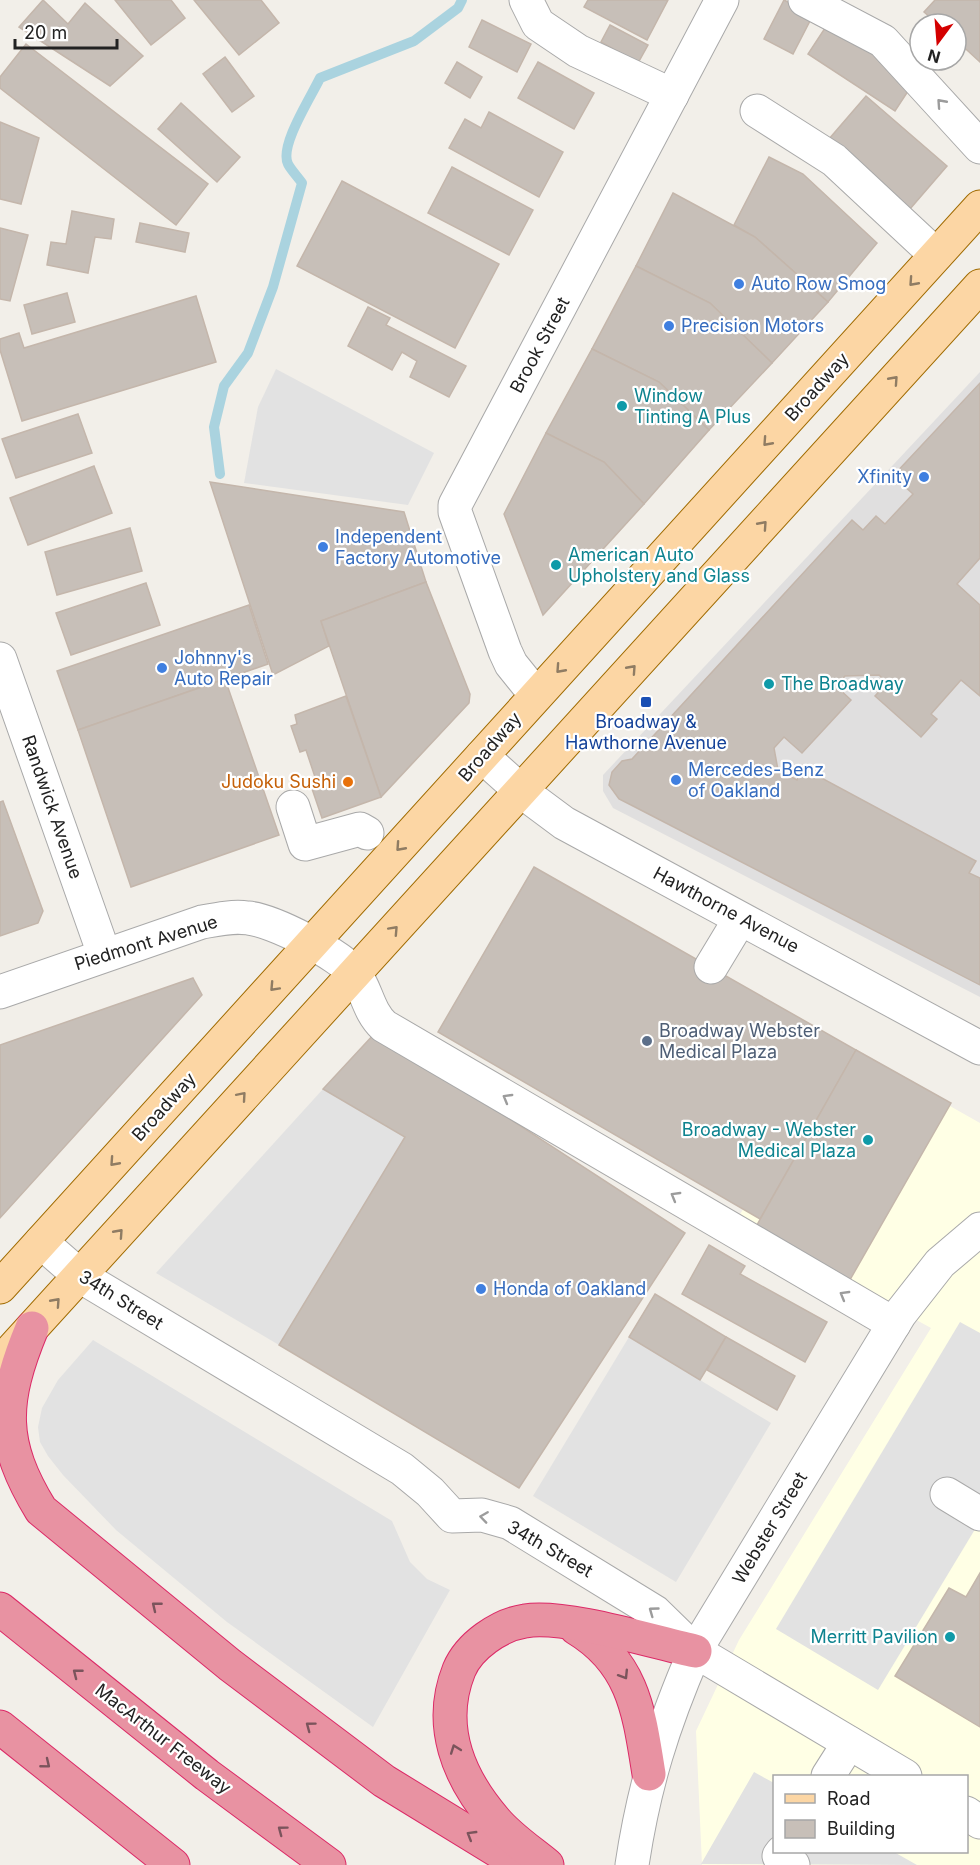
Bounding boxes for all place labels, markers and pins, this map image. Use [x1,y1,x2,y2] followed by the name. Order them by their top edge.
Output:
[751,273,886,294] place label: Auto Row Smog
[732,277,746,291] marker: Auto Row Smog
[681,315,824,336] place label: Precision Motors
[662,319,676,333] marker: Precision Motors
[634,385,751,427] place label: Window Tinting A Plus
[615,399,629,413] marker: Window Tinting A Plus
[857,466,912,487] place label: Xfinity
[917,470,931,484] marker: Xfinity
[335,526,501,568] place label: Independent Factory Automotive
[316,540,330,554] marker: Independent Factory Automotive
[568,544,750,586] place label: American Auto Upholstery and Glass
[549,558,563,572] marker: American Auto Upholstery and Glass
[174,647,273,689] place label: Johnny's Auto Repair
[155,661,169,675] marker: Johnny's Auto Repair
[781,673,904,694] place label: The Broadway
[762,677,776,691] marker: The Broadway
[639,695,653,709] marker: Broadway & Hawthorne Avenue
[565,711,727,753] place label: Broadway & Hawthorne Avenue
[688,759,824,801] place label: Mercedes-Benz of Oakland
[221,771,336,792] place label: Judoku Sushi
[669,773,683,787] marker: Mercedes-Benz of Oakland
[341,775,355,789] marker: Judoku Sushi
[659,1020,820,1062] place label: Broadway Webster Medical Plaza
[640,1034,654,1048] marker: Broadway Webster Medical Plaza
[682,1119,856,1161] place label: Broadway - Webster Medical Plaza
[861,1133,875,1147] marker: Broadway - Webster Medical Plaza
[493,1278,646,1299] place label: Honda of Oakland
[474,1282,488,1296] marker: Honda of Oakland
[810,1626,938,1647] place label: Merritt Pavilion
[943,1630,957,1644] marker: Merritt Pavilion

